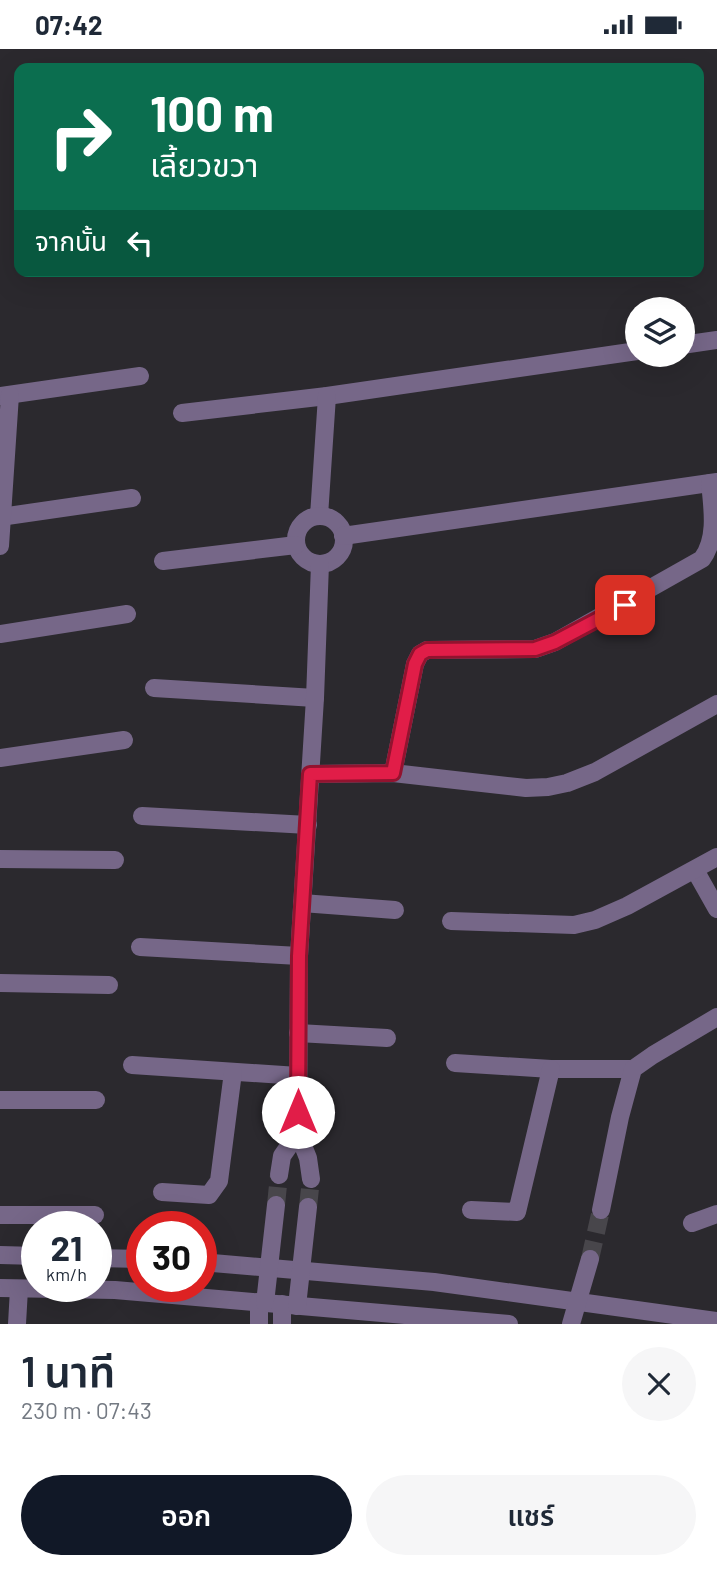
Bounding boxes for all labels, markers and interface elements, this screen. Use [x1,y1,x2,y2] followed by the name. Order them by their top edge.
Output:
[35,9,102,40] text: 07:42
[150,83,274,142] text: 100 m
[35,91,126,182] icon: right
[150,145,258,183] text: เลี้ยวขวา
[121,224,159,262] icon: left
[35,225,107,256] text: จากนั้น
[625,297,695,367] map controls
[625,297,695,367] button: layers
[595,575,655,635] pin
[606,586,644,624] icon: arrive
[261,1075,335,1149] position arrow
[126,1211,217,1302] speed limit sign: 30
[51,1226,82,1268] text: 21
[46,1263,87,1285] text: km/h
[21,1345,115,1395] text: 1 นาที
[622,1347,696,1421] button: close
[21,1396,152,1424] text: 230 m · 07:43
[21,1475,352,1555] button: ออก
[366,1475,696,1555] button: แชร์

